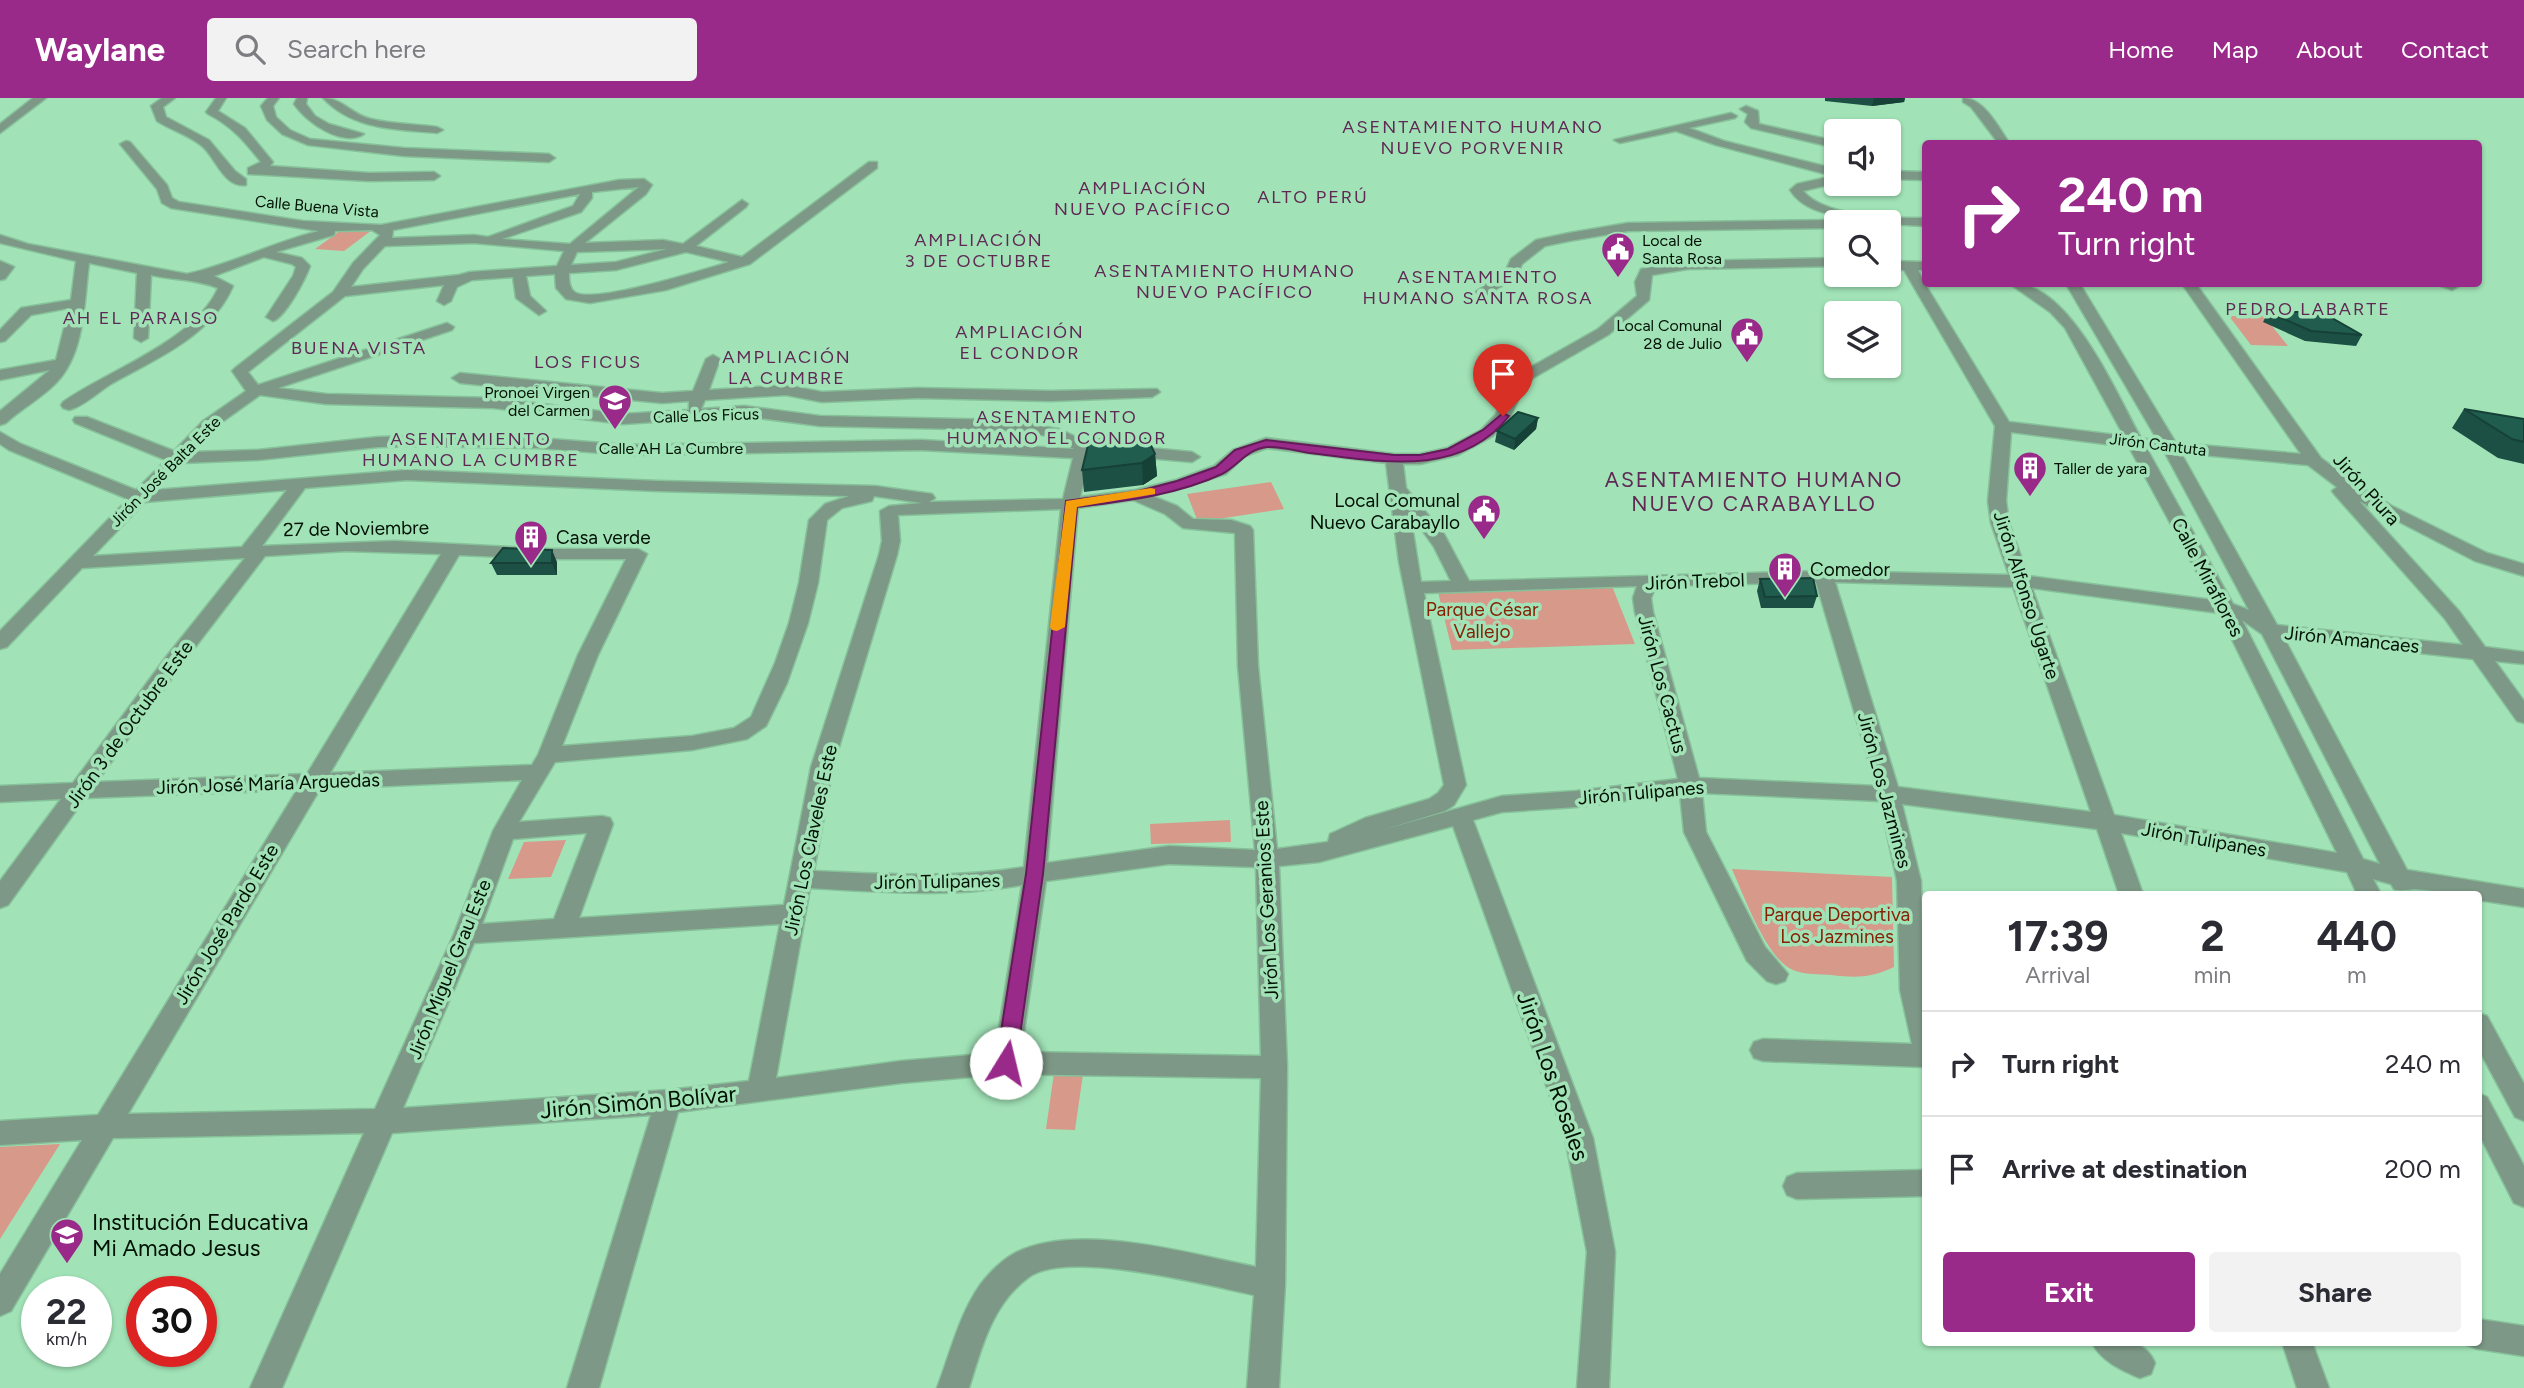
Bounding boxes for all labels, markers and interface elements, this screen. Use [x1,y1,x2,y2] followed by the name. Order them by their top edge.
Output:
[207,18,697,81] search box
[35,30,165,69] text: Waylane
[231,30,269,68] icon: search
[287,33,426,65] text: Search here
[2108,35,2174,64] text: Home
[2212,35,2258,64] text: Map
[2296,35,2363,64] text: About
[2401,35,2489,64] text: Contact
[1342,116,1604,159] district label: ASENTAMIENTO HUMANO NUEVO PORVENIR
[1824,119,1901,378] map controls
[1824,119,1901,196] button: sound
[2058,165,2204,224] text: 240 m
[1943,168,2034,259] icon: right
[1054,177,1232,220] district label: AMPLIACIÓN NUEVO PACÍFICO
[1257,186,1369,208] district label: ALTO PERÚ
[254,192,380,221] street label: Calle Buena Vista
[1824,210,1901,287] button: search
[2058,225,2196,263] text: Turn right
[905,229,1053,272] district label: AMPLIACIÓN 3 DE OCTUBRE
[1599,230,1637,279] public building icon: Local de Santa Rosa
[1642,231,1722,268] place label: Local de Santa Rosa
[1094,260,1356,303] district label: ASENTAMIENTO HUMANO NUEVO PACÍFICO
[1363,266,1594,309] district label: ASENTAMIENTO HUMANO SANTA ROSA
[2225,298,2391,320] district label: PEDRO LABARTE
[1824,301,1901,378] button: layers
[63,307,219,329] district label: AH EL PARAISO
[1728,315,1766,364] public building icon: Local Comunal 28 de Julio
[1616,316,1722,353] place label: Local Comunal 28 de Julio
[955,321,1085,364] district label: AMPLIACIÓN EL CONDOR
[291,337,427,359] district label: BUENA VISTA
[1473,344,1533,416] pin
[722,346,852,389] district label: AMPLIACIÓN LA CUMBRE
[534,351,642,373] district label: LOS FICUS
[1484,355,1522,393] icon: arrive
[596,382,634,431] school or university icon: Pronoei Virgen del Carmen
[484,383,590,420] place label: Pronoei Virgen del Carmen
[653,404,759,427] street label: Calle Los Ficus
[947,406,1167,449] district label: ASENTAMIENTO HUMANO EL CONDOR
[106,412,225,531] street label: Jirón José Balta Este
[362,428,580,471] district label: ASENTAMIENTO HUMANO LA CUMBRE
[2108,429,2207,460] street label: Jirón Cantuta
[599,439,743,458] street label: Calle AH La Cumbre
[2011,449,2049,498] building icon: Taller de yara
[2328,449,2405,530] street label: Jirón Piura
[2054,459,2147,478] place label: Taller de yara
[1605,467,1903,516] district label: ASENTAMIENTO HUMANO NUEVO CARABAYLLO
[1310,489,1460,534] place label: Local Comunal Nuevo Carabayllo
[1465,492,1503,541] public building icon: Local Comunal Nuevo Carabayllo
[1988,508,2065,682] street label: Jirón Alfonso Ugarte
[2167,514,2249,641] street label: Calle Miraflores
[283,516,429,541] street label: 27 de Noviembre
[512,518,550,567] building icon: Casa verde
[556,526,651,549] place label: Casa verde
[1766,550,1804,599] building icon: Comedor
[1810,558,1890,581] place label: Comedor
[1645,568,1745,595] street label: Jirón Trebol
[1426,598,1539,643] park label: Parque César Vallejo
[1633,613,1692,756] street label: Jirón Los Cactus
[2283,621,2421,658] street label: Jirón Amancaes
[61,636,198,812] street label: Jirón 3 de Octubre Este
[1853,710,1916,871] street label: Jirón Los Jazmines
[779,743,842,938] street label: Jirón Los Claveles Este
[156,768,380,799] street label: Jirón José María Arguedas
[1577,776,1705,809] street label: Jirón Tulipanes
[1250,800,1283,1000] street label: Jirón Los Geranios Este
[2140,817,2268,862] street label: Jirón Tulipanes
[169,840,283,1009] street label: Jirón José Pardo Este
[874,869,1001,894] street label: Jirón Tulipanes
[403,876,496,1062] street label: Jirón Miguel Grau Este
[1764,903,1910,948] park label: Parque Deportiva Los Jazmines
[2007,911,2109,962] text: 17:39
[2200,911,2225,962] text: 2
[2316,911,2397,962] text: 440
[2025,961,2090,989] text: Arrival
[2194,961,2231,989] text: min
[2347,961,2366,989] text: m
[1511,988,1595,1164] street label: Jirón Los Rosales
[969,1026,1043,1100] position arrow
[1943,1045,1981,1083] icon: right
[2002,1048,2119,1080] text: Turn right
[2385,1048,2461,1080] text: 240 m
[539,1079,737,1125] street label: Jirón Simón Bolívar
[1943,1150,1981,1188] icon: arrive
[2002,1153,2247,1185] text: Arrive at destination
[2385,1153,2461,1185] text: 200 m
[92,1208,309,1262] place label: Institución Educativa Mi Amado Jesus
[48,1216,86,1265] school or university icon: Institución Educativa Mi Amado Jesus
[1943,1252,2195,1332] button: Exit
[2209,1252,2461,1332] button: Share
[126,1276,217,1367] speed limit sign: 30
[46,1291,87,1333] text: 22
[46,1328,87,1350] text: km/h

